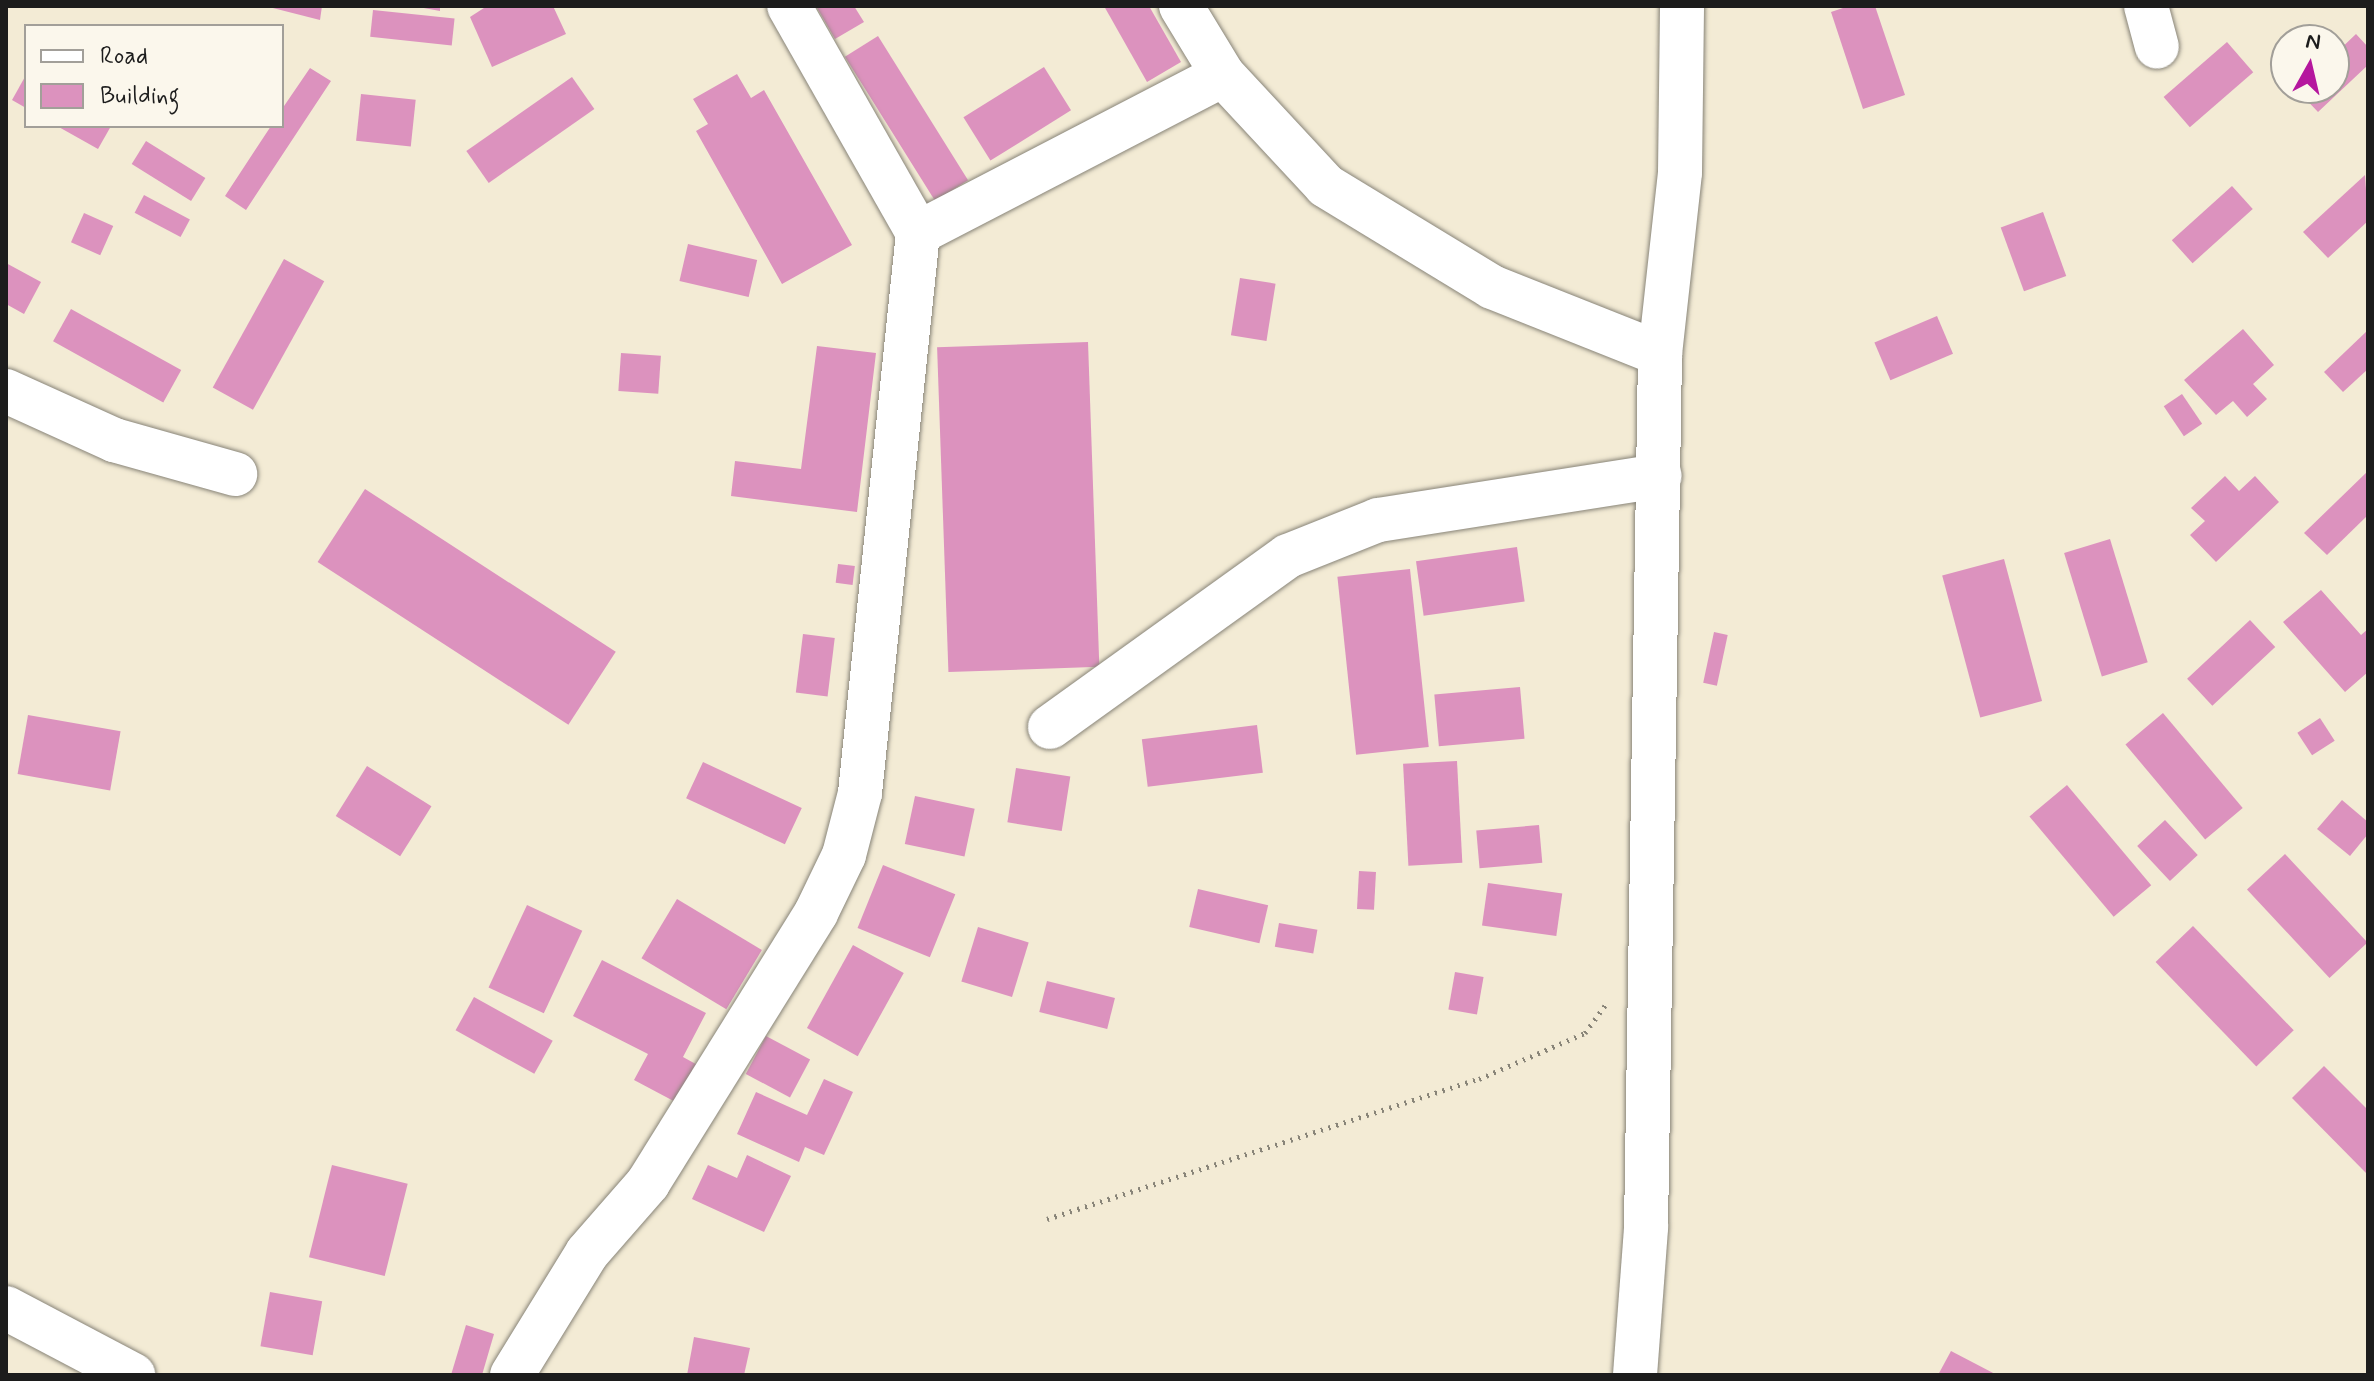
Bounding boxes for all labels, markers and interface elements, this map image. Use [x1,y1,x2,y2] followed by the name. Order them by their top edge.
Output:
[24,24,284,128] legend
[2270,24,2350,104] north arrow
[2304,27,2322,57] text: N
[100,41,148,72] text: Road
[100,81,180,112] text: Building

